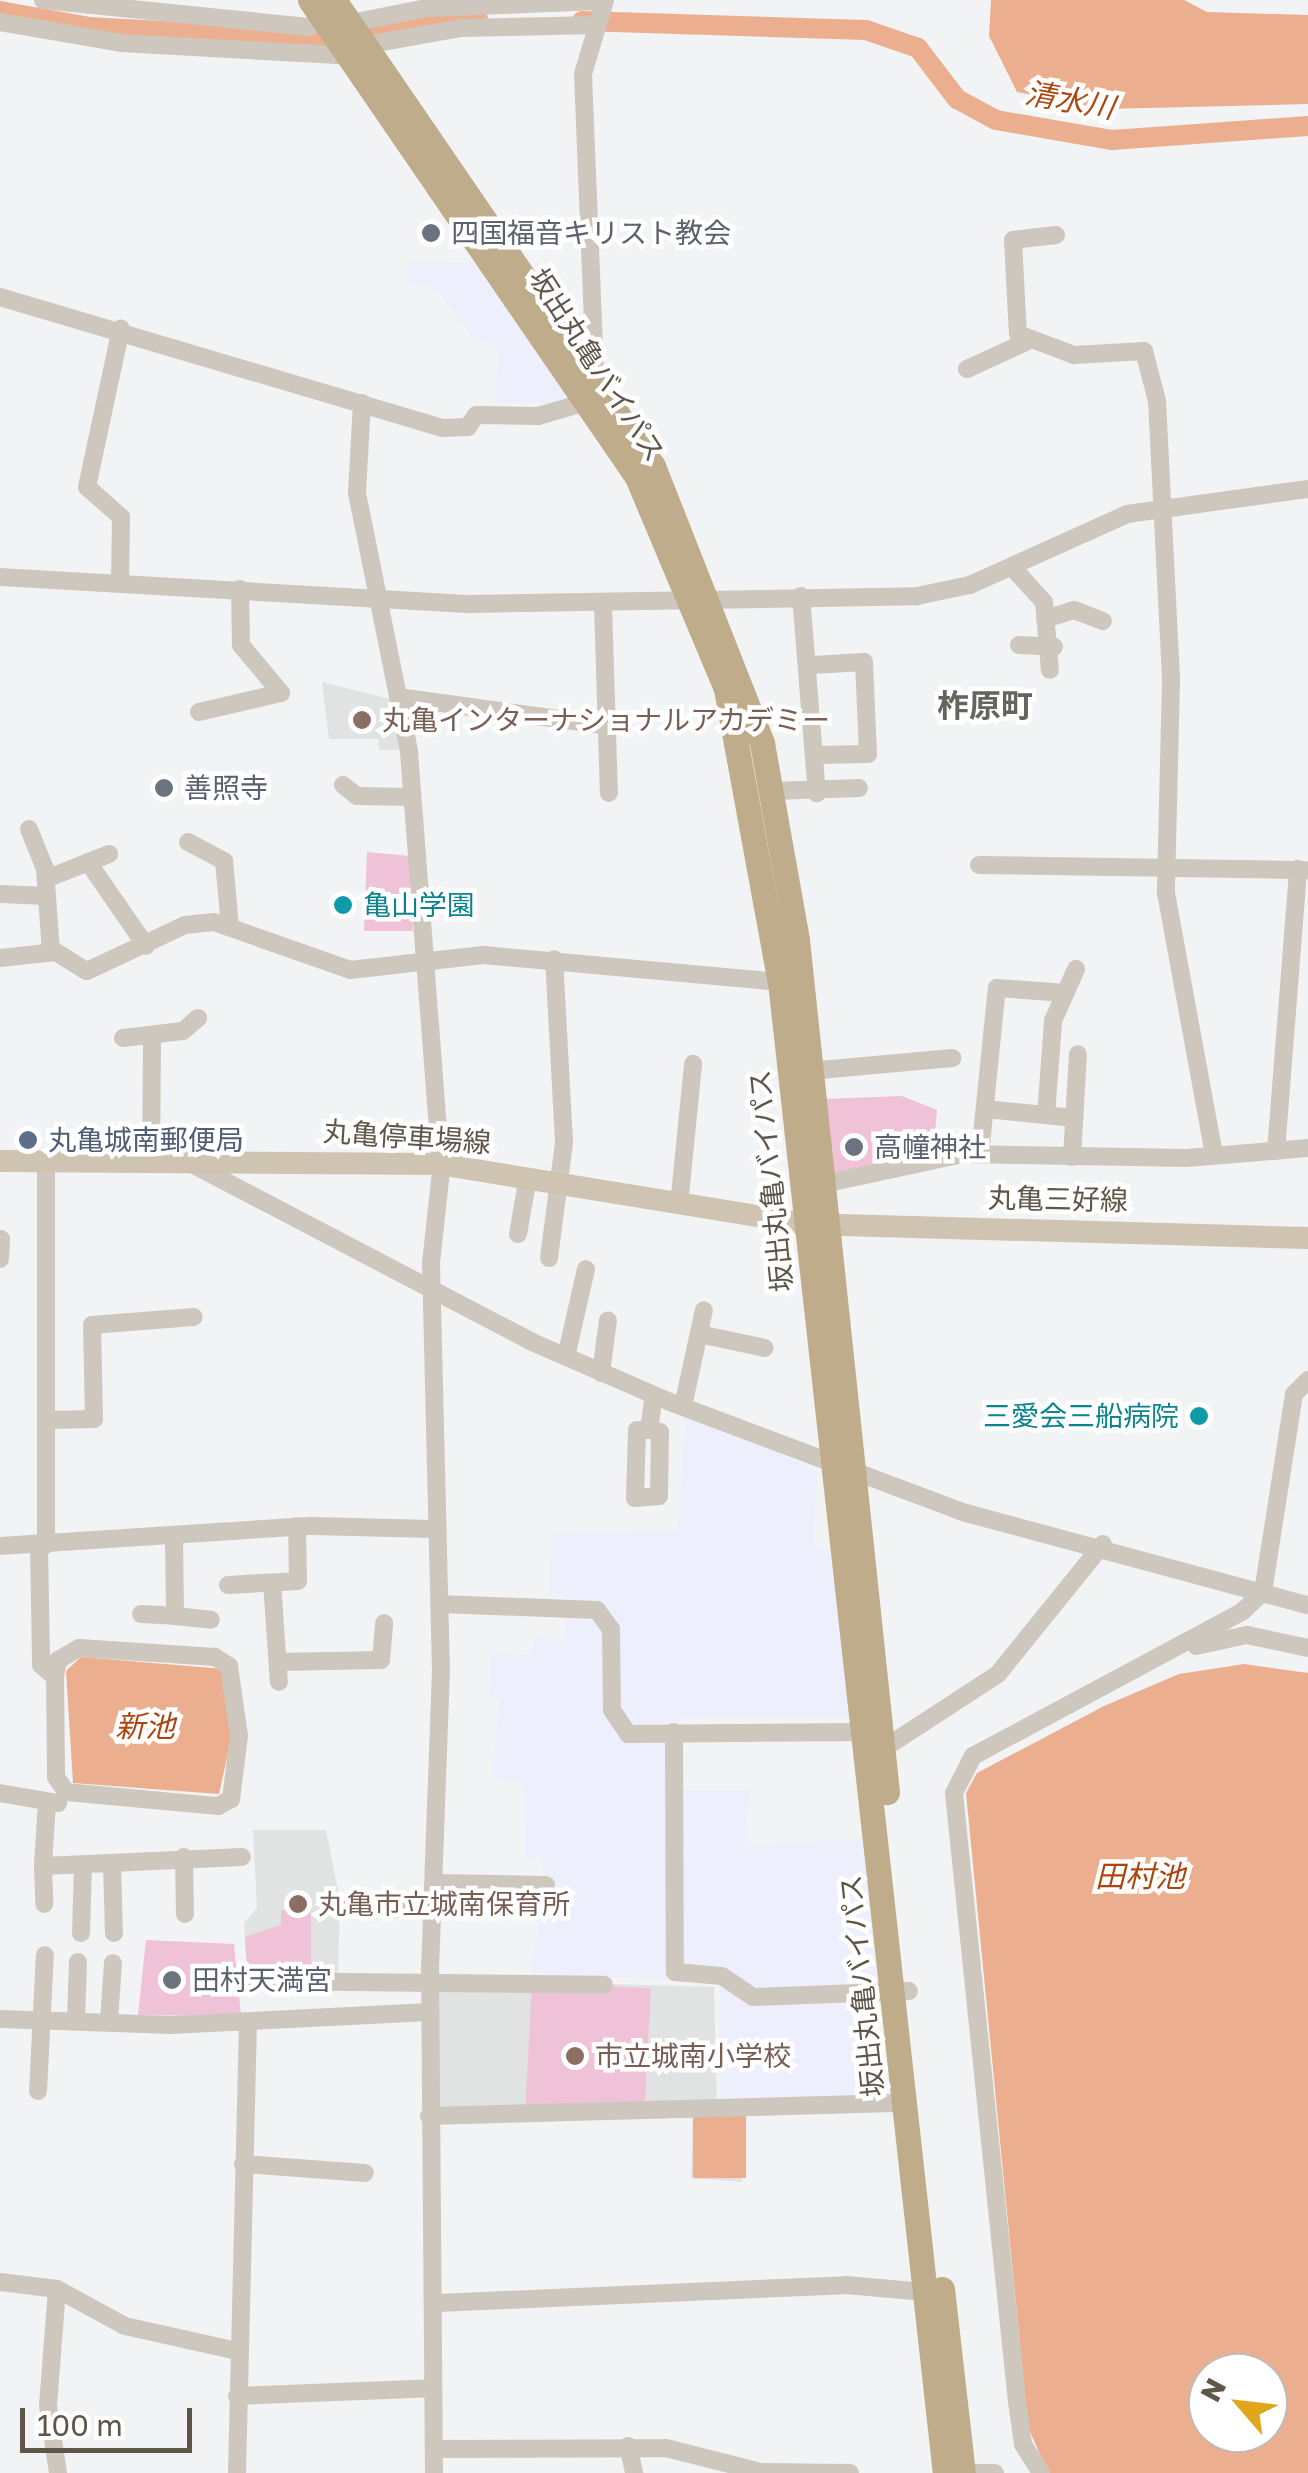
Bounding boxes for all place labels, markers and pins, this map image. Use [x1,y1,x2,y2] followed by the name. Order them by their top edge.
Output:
[451,216,731,250] place label: 四国福音キリスト教会
[420,222,442,244] marker: 四国福音キリスト教会
[382,703,830,737] place label: 丸亀インターナショナルアカデミー
[351,709,373,731] marker: 丸亀インターナショナルアカデミー
[184,771,268,805] place label: 善照寺
[153,777,175,799] marker: 善照寺
[363,888,475,922] place label: 亀山学園
[332,894,354,916] marker: 亀山学園
[48,1123,244,1157] place label: 丸亀城南郵便局
[17,1129,39,1151] marker: 丸亀城南郵便局
[874,1130,986,1164] place label: 高幢神社
[843,1136,865,1158] marker: 高幢神社
[983,1399,1179,1433] place label: 三愛会三船病院
[1188,1405,1210,1427] marker: 三愛会三船病院
[318,1887,570,1921] place label: 丸亀市立城南保育所
[287,1893,309,1915] marker: 丸亀市立城南保育所
[192,1963,332,1997] place label: 田村天満宮
[161,1969,183,1991] marker: 田村天満宮
[595,2039,791,2073] place label: 市立城南小学校
[564,2045,586,2067] marker: 市立城南小学校

